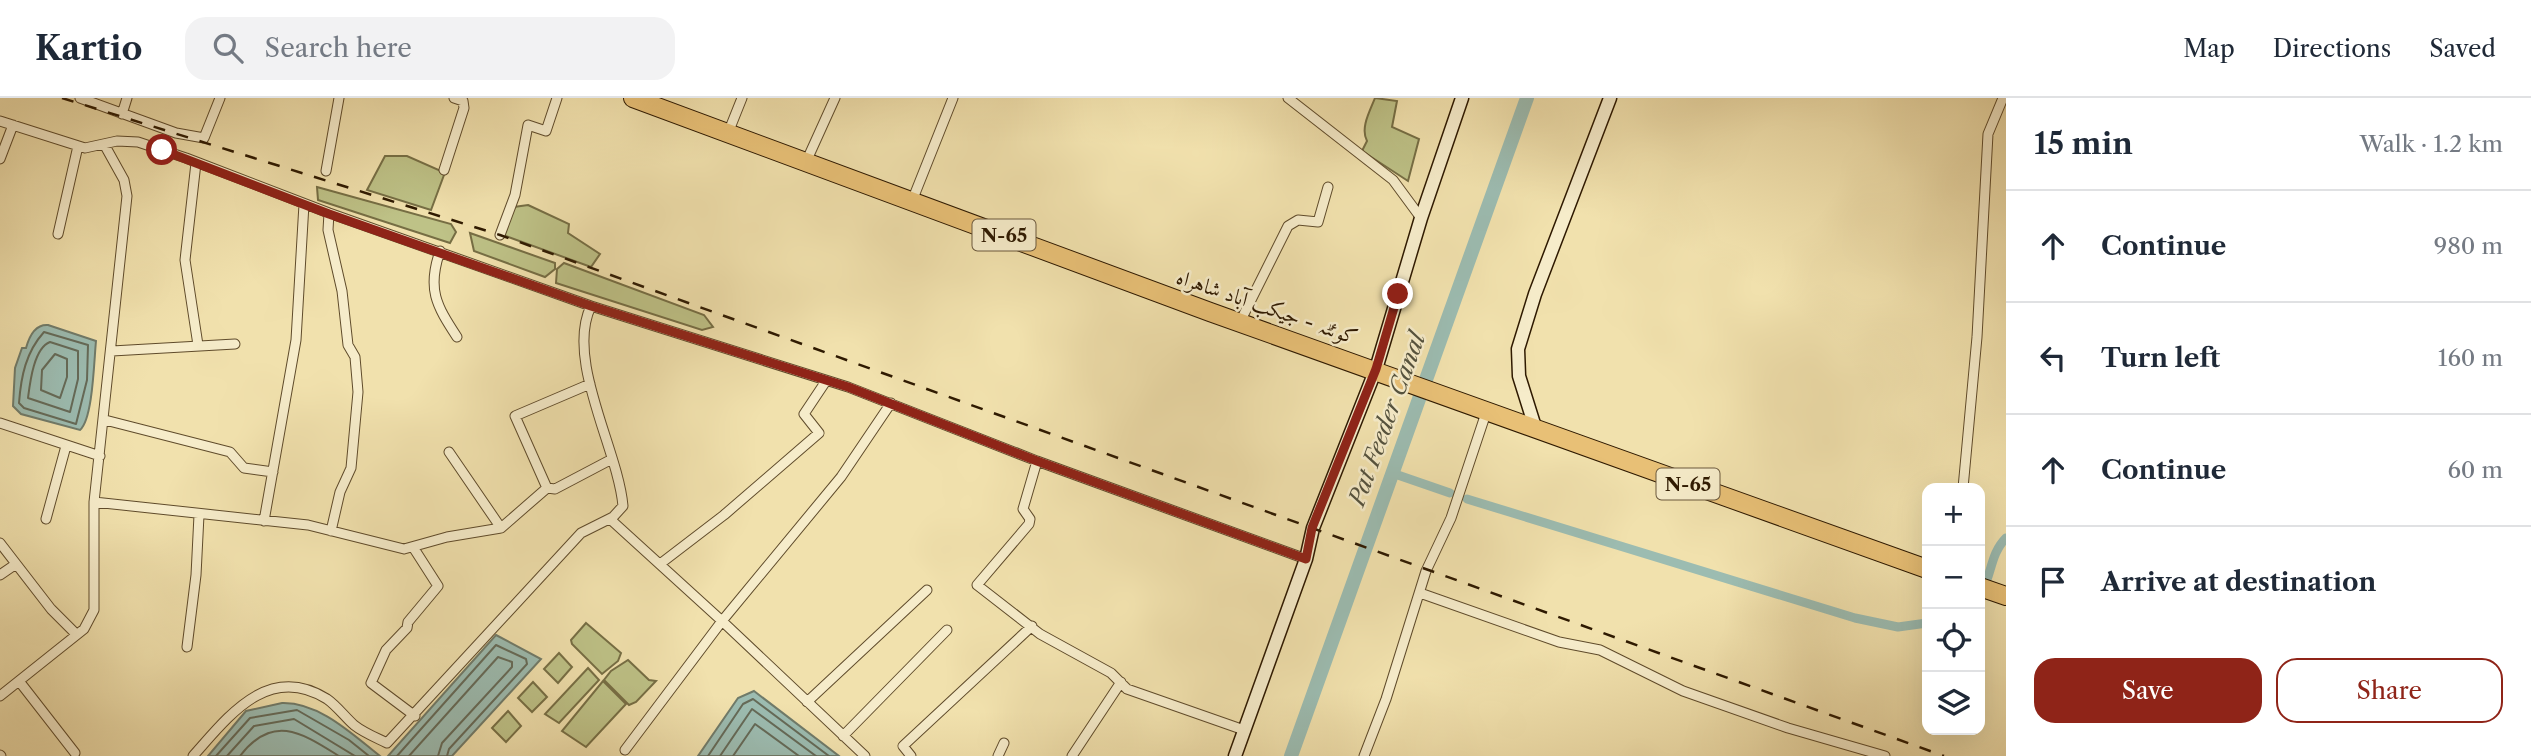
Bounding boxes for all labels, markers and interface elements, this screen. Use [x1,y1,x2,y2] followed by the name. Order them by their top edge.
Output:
[185,17,675,80] search box
[35,28,143,69] text: Kartio
[209,29,247,67] icon: search
[265,32,412,64] text: Search here
[2183,34,2235,63] text: Map
[2273,34,2391,63] text: Directions
[2429,34,2496,63] text: Saved
[2034,125,2133,162] text: 15 min
[2360,130,2503,158] text: Walk · 1.2 km
[146,134,177,165] route start
[972,220,1036,251] road number: N-65
[2034,227,2072,265] icon: ahead
[2101,230,2226,262] text: Continue
[2434,232,2503,260] text: 980 m
[1173,264,1361,351] street label: کوئٹہ - جیکب آباد شاہراہ
[1382,278,1413,309] route end
[1342,326,1432,511] water label: Pat Feeder Canal
[2034,339,2072,377] icon: left
[2101,342,2220,374] text: Turn left
[2438,344,2503,372] text: 160 m
[2034,451,2072,489] icon: ahead
[2101,454,2226,486] text: Continue
[2447,456,2503,484] text: 60 m
[1656,468,1720,500] road number: N-65
[1922,483,1985,735] map controls
[1922,483,1985,546] button: +
[1922,546,1985,609] button: −
[2034,563,2072,601] icon: arrive
[2101,566,2376,598] text: Arrive at destination
[1922,609,1985,672] button: locate
[2034,658,2262,723] button: Save
[2276,658,2503,723] button: Share
[1922,672,1985,735] button: layers

